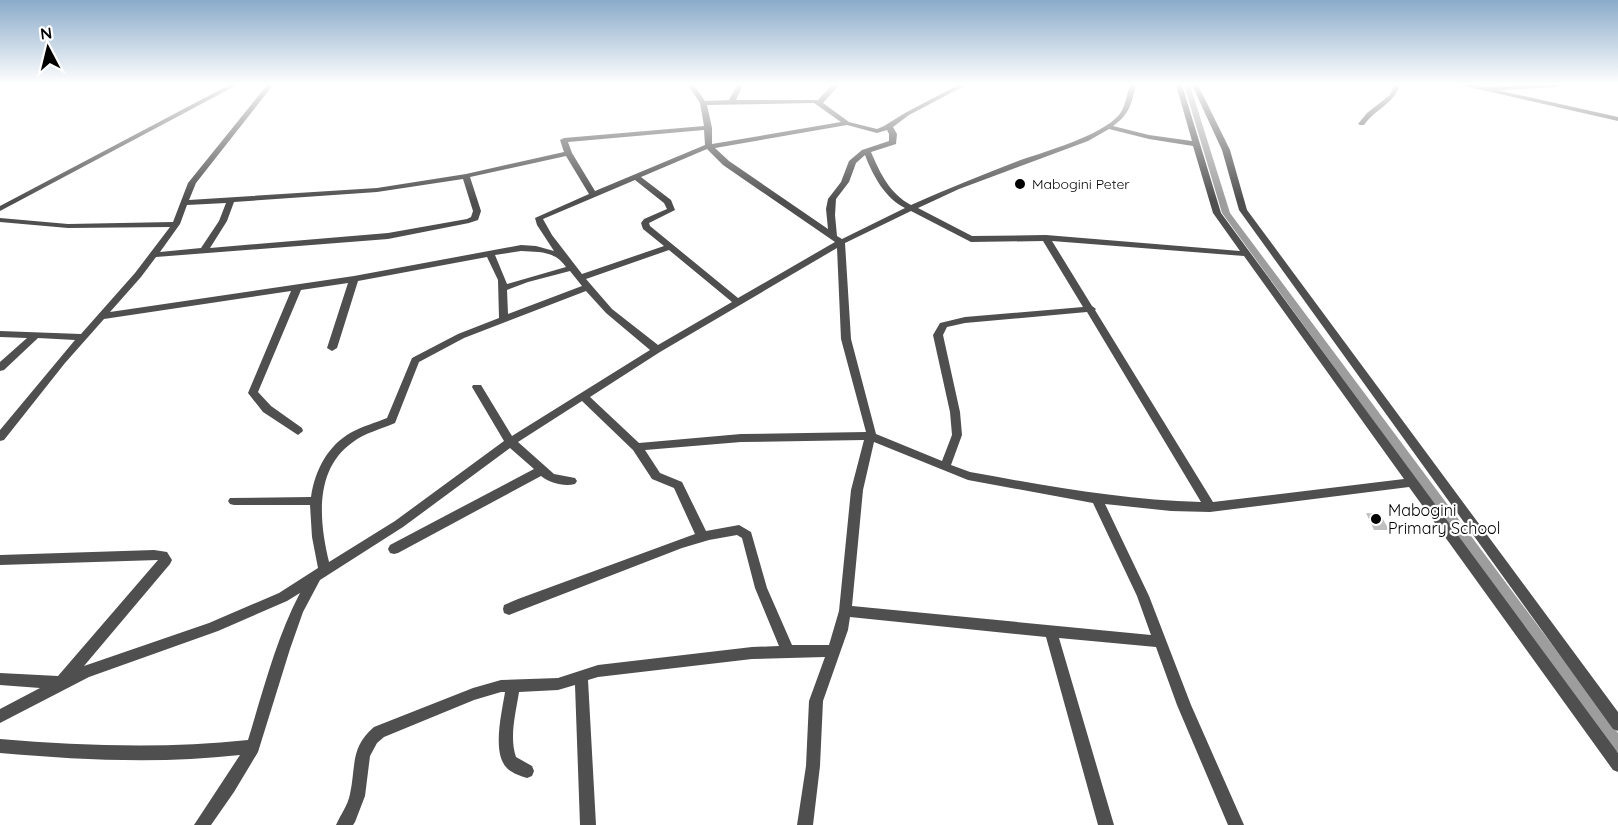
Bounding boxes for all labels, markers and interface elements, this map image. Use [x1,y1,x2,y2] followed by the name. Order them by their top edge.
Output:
[18,18,78,78] north arrow
[39,22,53,44] text: N
[1032,175,1130,193] place label: Mabogini Peter
[1013,177,1027,191] marker: Mabogini Peter
[1388,500,1500,538] place label: Mabogini Primary School
[1369,512,1383,526] marker: Mabogini Primary School

